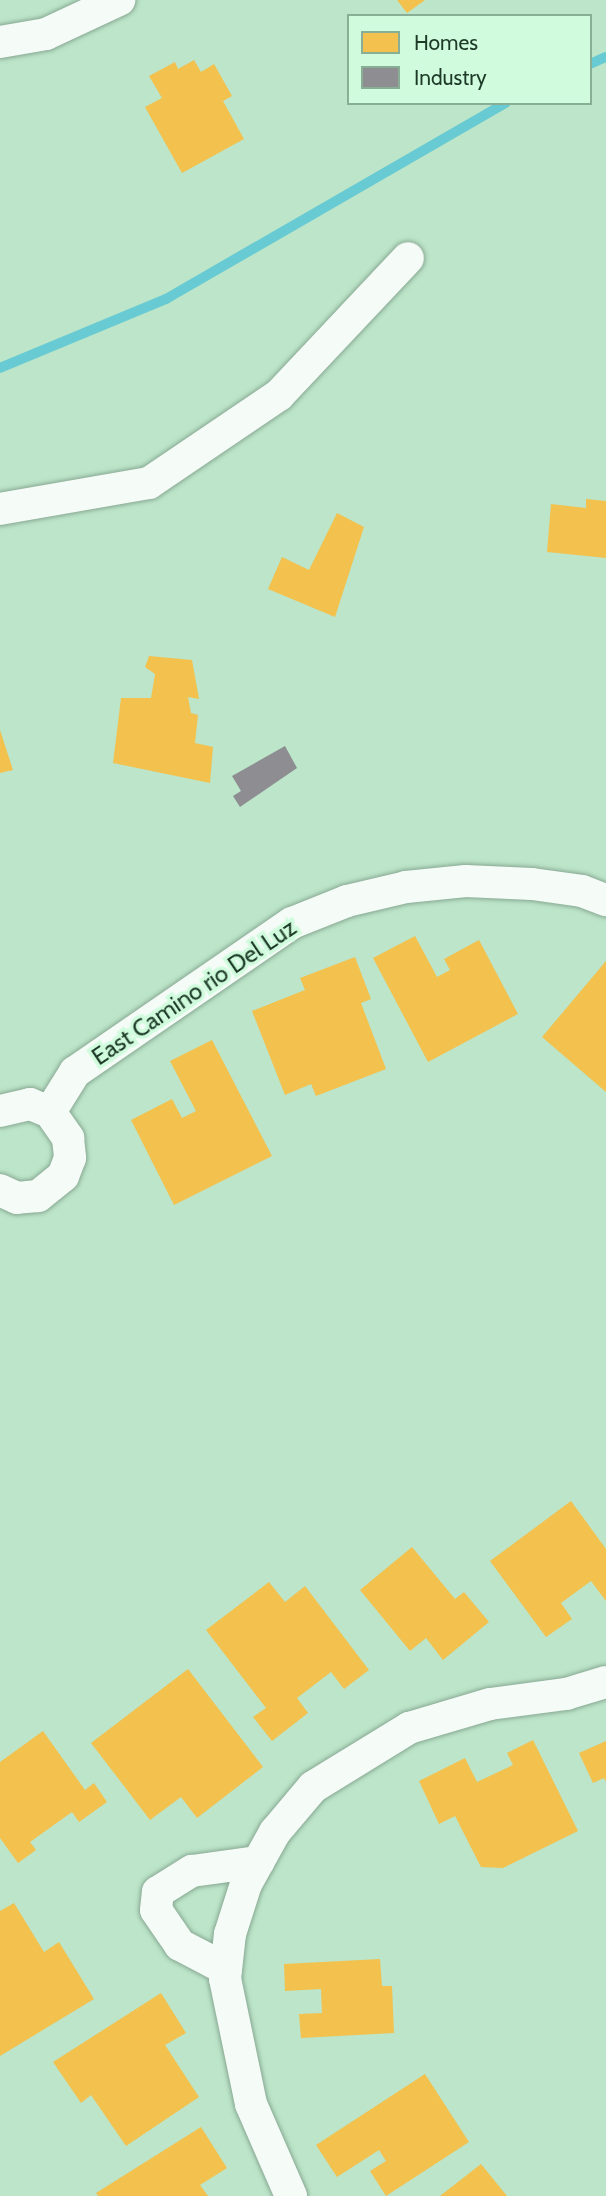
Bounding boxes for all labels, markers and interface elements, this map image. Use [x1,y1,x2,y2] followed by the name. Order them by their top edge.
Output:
[347,14,592,105] legend
[414,30,478,55] text: Homes
[414,65,487,90] text: Industry
[86,913,302,1071] street label: East Camino rio Del Luz

